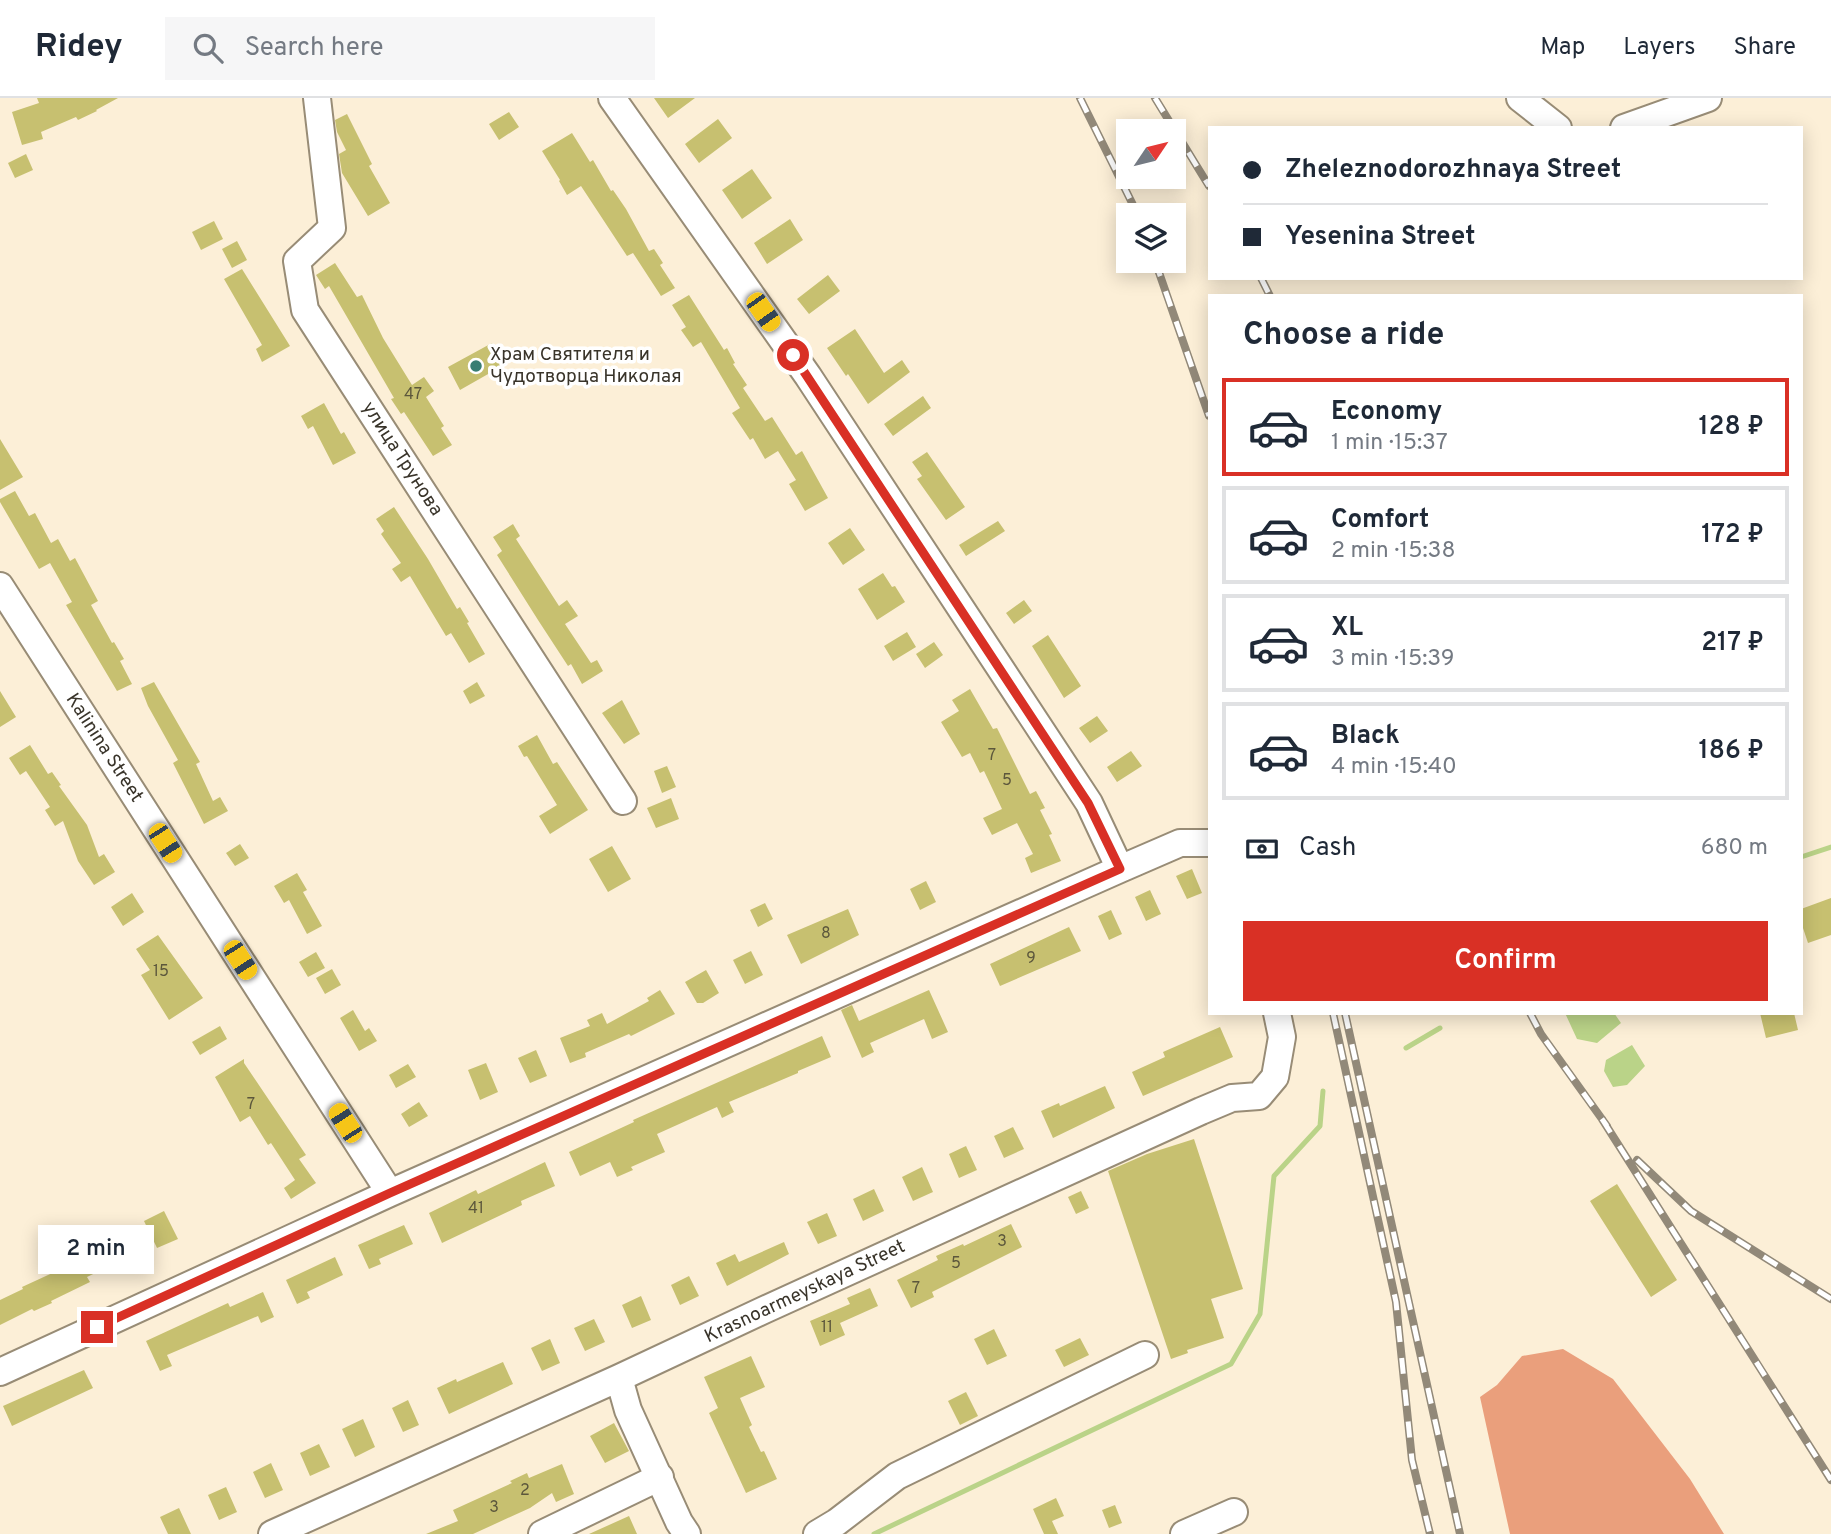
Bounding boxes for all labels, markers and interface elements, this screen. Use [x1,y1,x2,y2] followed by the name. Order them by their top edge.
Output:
[165,17,655,80] search box
[35,27,123,69] text: Ridey
[189,29,227,67] icon: search
[245,32,384,65] text: Search here
[1540,33,1585,63] text: Map
[1623,33,1695,63] text: Layers
[1733,33,1796,63] text: Share
[1116,119,1186,189] north arrow
[1116,119,1186,273] map controls
[1285,154,1621,187] text: Zheleznodorozhnaya Street
[1116,203,1186,273] button: layers
[1285,221,1475,254] text: Yesenina Street
[743,289,784,335] car
[1243,316,1444,356] text: Choose a ride
[777,339,809,371] route start
[490,343,682,389] place label: Храм Святителя и Чудотворца Николая
[468,358,484,374] marker: Храм Святителя и Чудотворца Николая
[404,385,422,405] house number: 47
[1247,396,1310,459] icon: car
[1331,396,1442,429] text: Economy
[356,397,448,521] street label: улица Трунова
[1698,411,1764,444] text: 128 ₽
[1331,429,1448,458] text: 1 min · 15:37
[1247,504,1310,567] icon: car
[1331,504,1429,537] text: Comfort
[1701,519,1764,552] text: 172 ₽
[1331,537,1456,566] text: 2 min · 15:38
[1247,612,1310,675] icon: car
[1331,612,1363,645] text: XL
[1701,627,1764,660] text: 217 ₽
[1331,645,1455,674] text: 3 min · 15:39
[60,689,148,807] street label: Kalinina Street
[1247,720,1310,783] icon: car
[1331,720,1400,753] text: Black
[1699,735,1764,768] text: 186 ₽
[988,746,996,766] house number: 7
[1331,753,1457,782] text: 4 min · 15:40
[1002,771,1012,791] house number: 5
[145,820,186,866] car
[1243,830,1281,868] icon: cash
[1299,832,1356,865] text: Cash
[1701,834,1768,863] text: 680 m
[1243,921,1768,1001] button: Confirm
[821,924,831,944] house number: 8
[220,937,261,983] car
[1026,949,1036,969] house number: 9
[153,962,169,982] house number: 15
[247,1095,255,1115] house number: 7
[325,1100,366,1146] car
[468,1199,484,1219] house number: 41
[39,1226,155,1274] callout: 2 min
[997,1232,1007,1252] house number: 3
[66,1235,126,1264] text: 2 min
[701,1235,909,1349] street label: Krasnoarmeyskaya Street
[951,1254,961,1274] house number: 5
[912,1279,920,1299] house number: 7
[81,1311,113,1343] route end
[821,1318,833,1338] house number: 11
[520,1481,530,1501] house number: 2
[489,1498,499,1518] house number: 3

